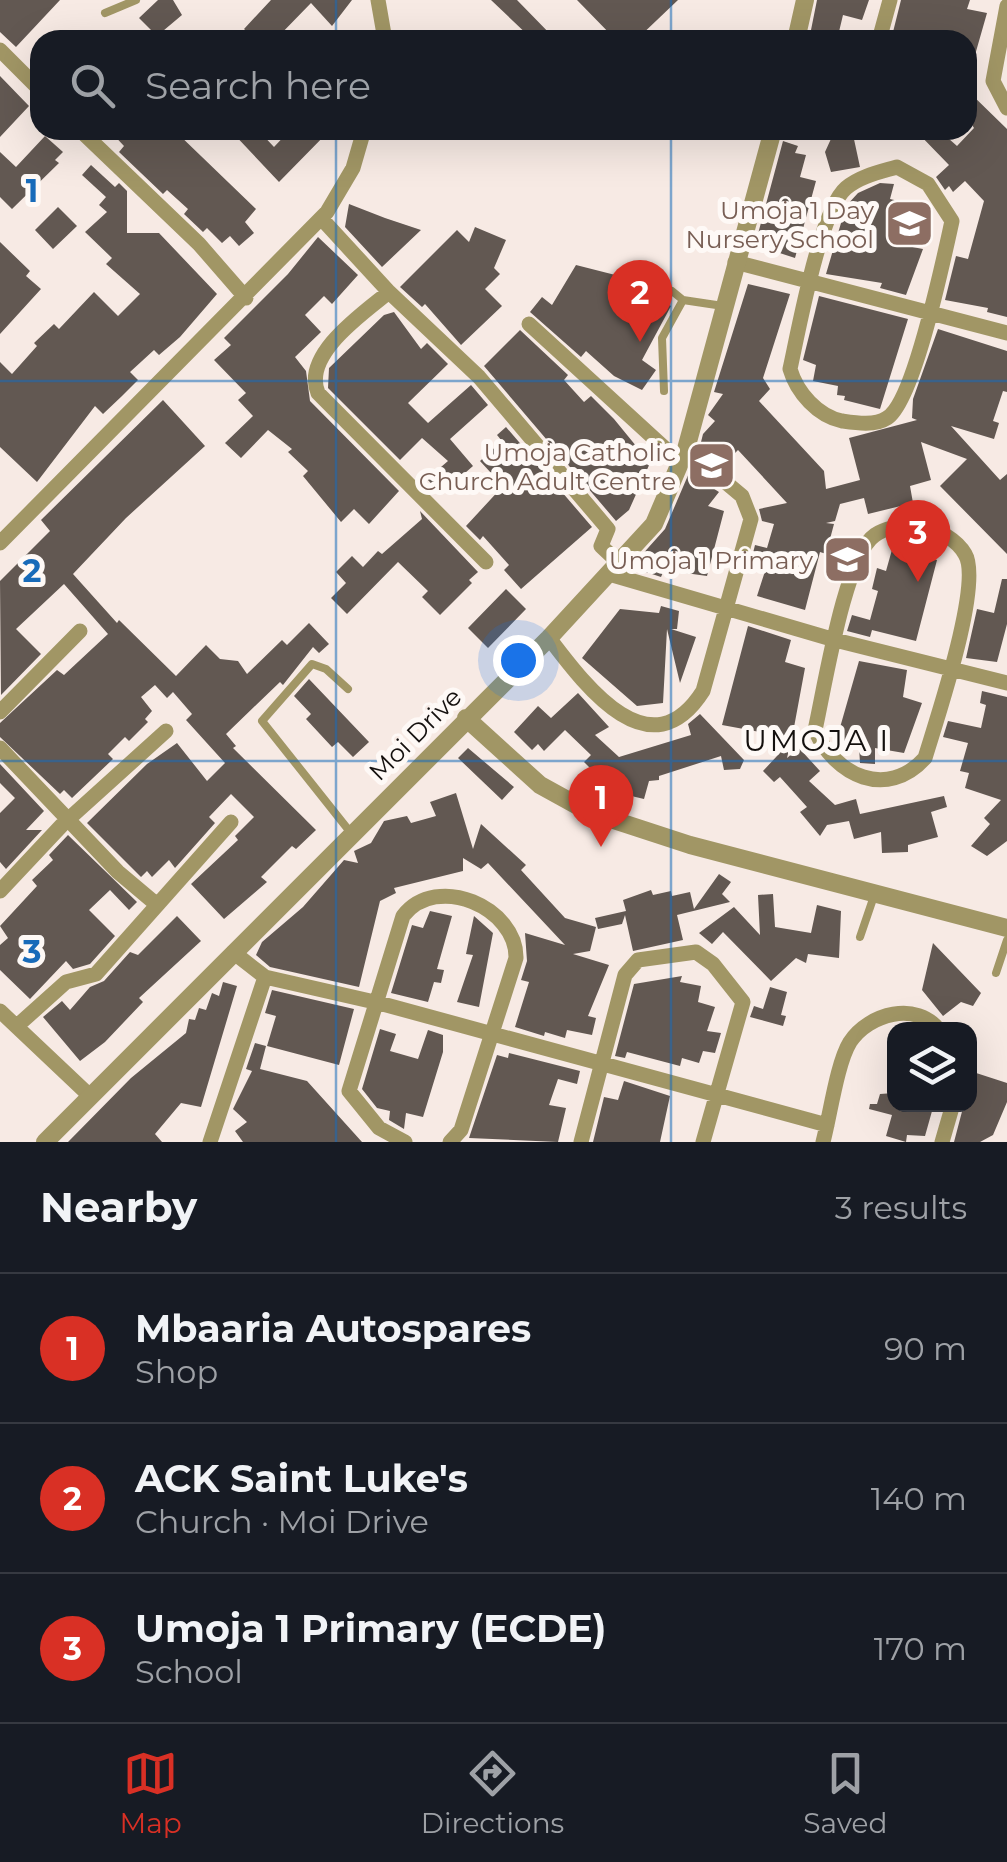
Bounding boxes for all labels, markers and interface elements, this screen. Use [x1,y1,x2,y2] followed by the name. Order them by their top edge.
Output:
[30,30,977,140] search box
[65,58,120,113] icon: search
[145,62,371,109] text: Search here
[26,171,38,210] text: 1
[685,195,874,254] place label: Umoja 1 Day Nursery School
[883,198,935,250] school or university icon: Umoja 1 Day Nursery School
[608,260,672,342] pin: 2
[419,437,676,496] place label: Umoja Catholic Church Adult Centre
[685,440,737,492] school or university icon: Umoja Catholic Church Adult Centre
[886,500,950,582] pin: 3
[822,534,874,586] school or university icon: Umoja 1 Primary
[609,545,813,575] place label: Umoja 1 Primary
[23,551,41,590] text: 2
[493,635,544,686] your location
[363,682,467,786] street label: Moi Drive
[743,722,891,759] district label: UMOJA I
[568,764,634,847] pin: 1
[22,932,41,971] text: 3
[887,1022,977,1112] map controls
[887,1022,977,1112] button: layers
[40,1181,197,1233] text: Nearby
[835,1188,967,1227] text: 3 results
[135,1305,531,1352] text: Mbaaria Autospares
[66,1329,79,1368] text: 1
[884,1329,967,1368] text: 90 m
[135,1352,218,1391] text: Shop
[135,1455,468,1502] text: ACK Saint Luke's
[63,1479,82,1518] text: 2
[871,1479,967,1518] text: 140 m
[135,1502,429,1541] text: Church · Moi Drive
[135,1605,606,1652] text: Umoja 1 Primary (ECDE)
[63,1629,82,1668] text: 3
[874,1629,967,1668] text: 170 m
[135,1652,243,1691] text: School
[120,1746,182,1840] tab: Map
[421,1746,564,1840] tab: Directions
[803,1746,887,1840] tab: Saved

